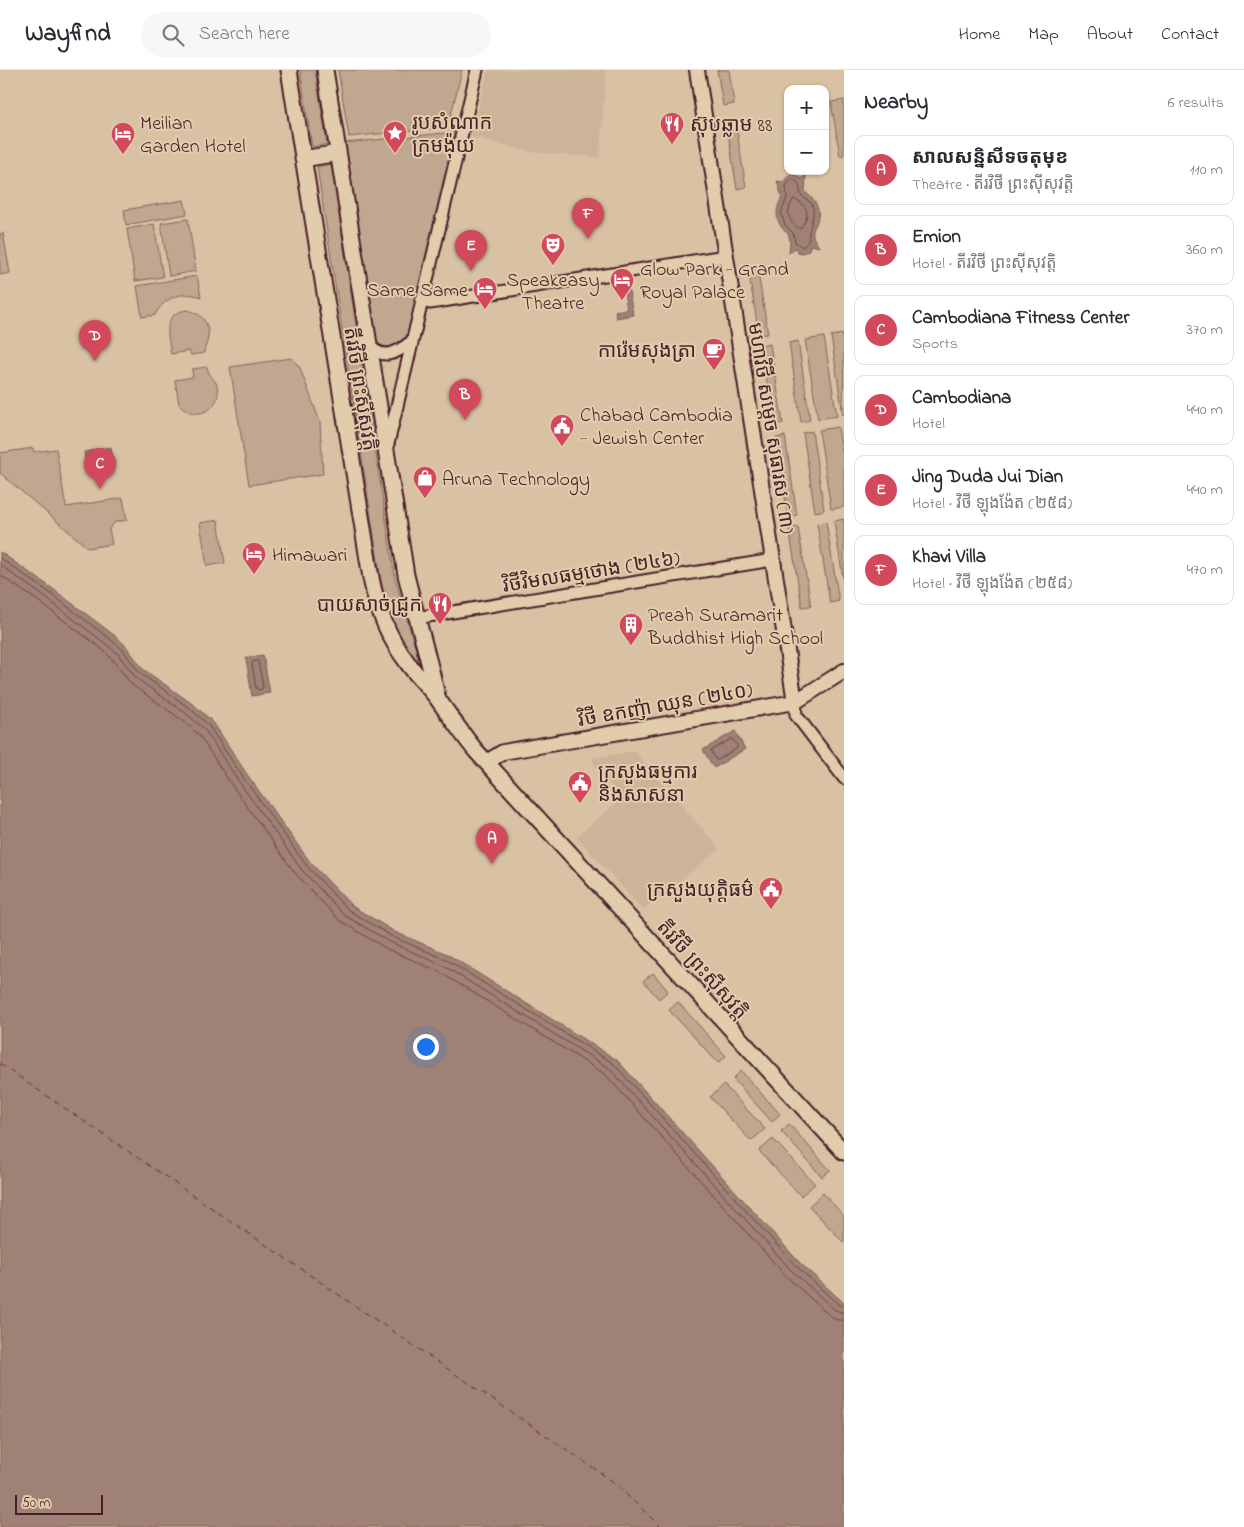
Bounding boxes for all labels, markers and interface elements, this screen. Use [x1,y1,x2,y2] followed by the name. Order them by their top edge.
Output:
[141,12,491,57] search box
[25,17,111,52] text: Wayfind
[159,21,187,49] icon: search
[199,21,290,48] text: Search here
[959,22,1000,48] text: Home
[1028,22,1059,48] text: Map
[1087,22,1133,48] text: About
[1161,22,1219,48] text: Contact
[784,85,829,175] map controls
[784,85,829,130] button: +
[864,88,928,118] text: Nearby
[1167,91,1224,115] text: 6 results
[140,110,246,162] place label: Meilian Garden Hotel
[412,110,492,162] place label: រូបសំណាក ក្រមង៉ុយ
[659,111,685,145] restaurant icon: ស៊ុបឆ្លាម 88
[690,112,772,141] place label: ស៊ុបឆ្លាម 88
[382,120,408,154] place icon: រូបសំណាក ក្រមង៉ុយ
[110,121,136,155] hotel icon: Meilian Garden Hotel
[784,130,829,175] button: −
[912,145,1068,172] text: សាលសន្និសីទចតុមុខ
[876,158,886,182] text: A
[1189,158,1223,182] text: 110 m
[912,173,1074,197] text: Theatre · តីរវិថី ព្រះស៊ីសុវត្តិ
[572,198,604,239] pin: F
[912,224,961,251] text: Emion
[455,230,487,271] pin: E
[540,232,566,266] theatre icon: Speakeasy Theatre
[876,238,886,262] text: B
[1186,238,1223,262] text: 360 m
[912,252,1056,276] text: Hotel · តីរវិថី ព្រះស៊ីសុវត្តិ
[640,256,789,308] place label: Glow Park - Grand Royal Palace
[506,267,600,319] place label: Speakeasy Theatre
[609,267,635,301] hotel icon: Glow Park - Grand Royal Palace
[472,276,498,310] hotel icon: Same Same
[367,277,468,306] place label: Same Same
[912,305,1129,332] text: Cambodiana Fitness Center
[877,318,885,342] text: C
[1186,318,1223,342] text: 370 m
[79,320,111,361] pin: D
[739,321,801,536] street label: មហាវិថី សម្តេច សុធារស (៣)
[334,325,383,453] street label: តីរវិថី ព្រះស៊ីសុវត្តិ
[912,332,958,356] text: Sports
[701,337,727,371] cafe icon: ការ៉េមសុងត្រា
[598,338,696,367] place label: ការ៉េមសុងត្រា
[449,379,481,420] pin: B
[912,385,1011,412] text: Cambodiana
[875,398,887,422] text: D
[1186,398,1223,422] text: 440 m
[580,402,733,454] place label: Chabad Cambodia - Jewish Center
[912,412,945,436] text: Hotel
[549,413,575,447] public building icon: Chabad Cambodia - Jewish Center
[84,448,116,489] pin: C
[912,464,1063,491] text: Jing Duda Jui Dian
[412,465,438,499] shop icon: Aruna Technology
[442,466,590,496] place label: Aruna Technology
[876,478,886,502] text: E
[1186,478,1223,502] text: 440 m
[912,492,1072,516] text: Hotel · វិថី ឡុងង៉ែត (២៥៨)
[241,541,267,575] hotel icon: Himawari
[272,542,347,571] place label: Himawari
[912,544,986,571] text: Khavi Villa
[500,545,682,602] street label: វិថីវិមលធម្មថោង (២៤៦)
[876,558,886,582] text: F
[1186,558,1223,582] text: 470 m
[912,572,1072,596] text: Hotel · វិថី ឡុងង៉ែត (២៥៨)
[427,591,453,625] restaurant icon: បាយសាច់ជ្រូក
[317,592,422,621] place label: បាយសាច់ជ្រូក
[647,602,823,655] place label: Preah Suramarit Buddhist High School
[618,612,644,646] building icon: Preah Suramarit Buddhist High School
[576,676,755,736] street label: វិថី ឧកញ៉ា ឈុន (២៤០)
[598,759,698,811] place label: ក្រសួងធម្មការ និងសាសនា
[567,770,593,804] public building icon: ក្រសួងធម្មការ និងសាសនា
[476,823,508,864] pin: A
[758,876,784,910] public building icon: ក្រសួងយុត្ដិធម៌
[647,877,754,906] place label: ក្រសួងយុត្ដិធម៌
[648,914,754,1027] street label: តីរវិថី ព្រះស៊ីសុវត្តិ
[413,1034,439,1060] your location
[15,1492,102,1515] scale bar
[22,1493,50,1514] text: 50 m

